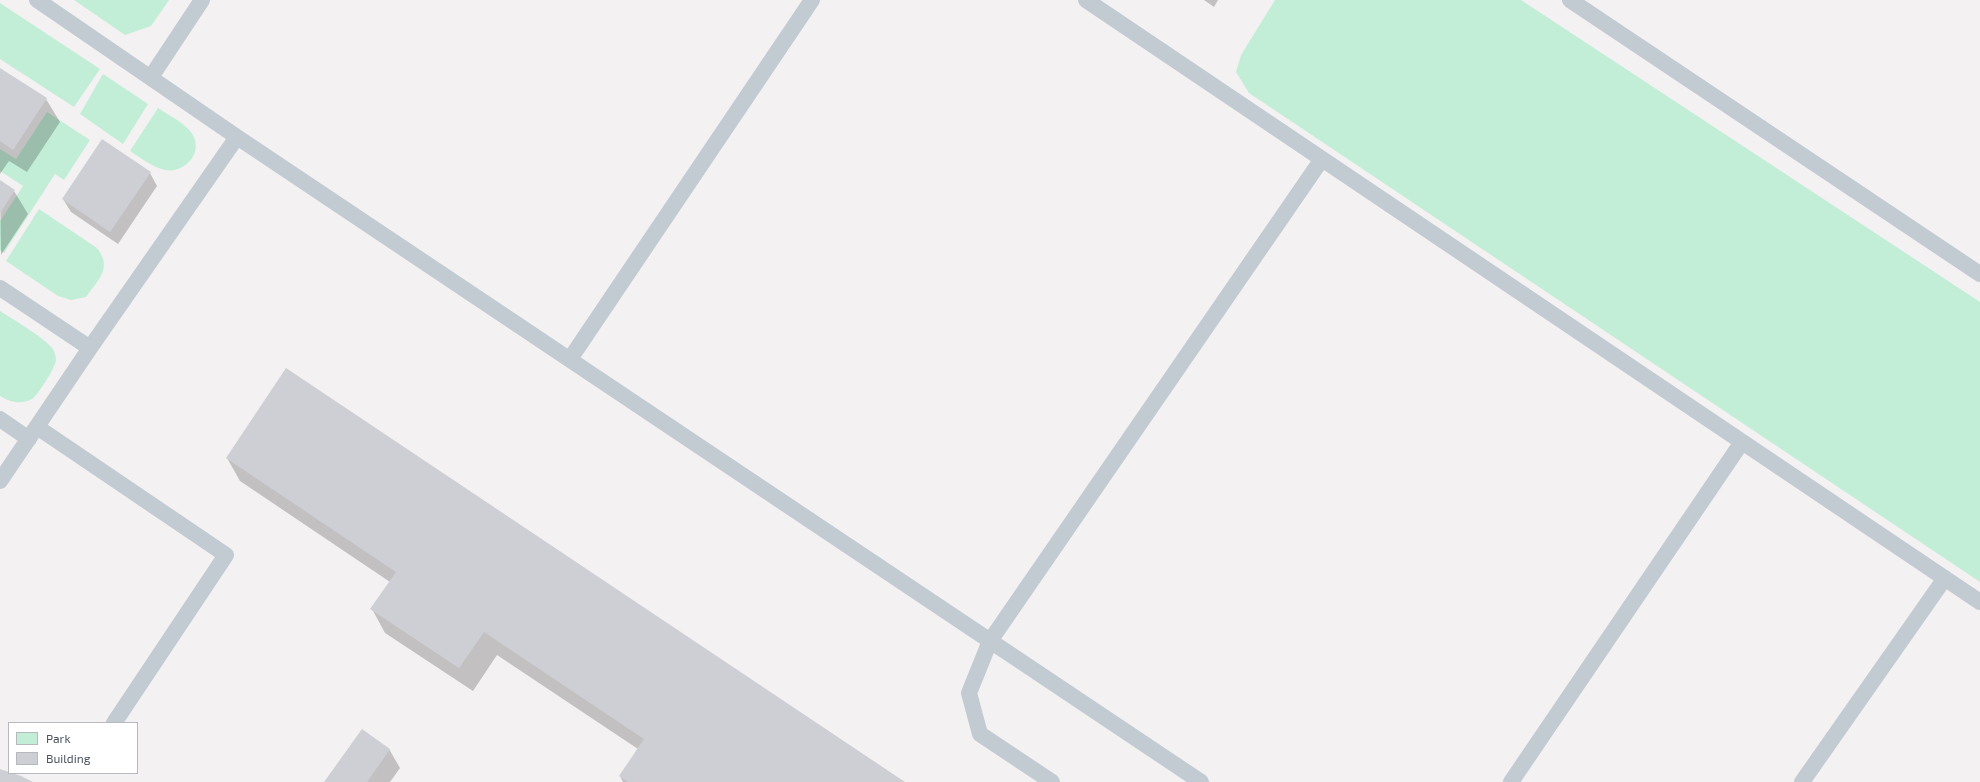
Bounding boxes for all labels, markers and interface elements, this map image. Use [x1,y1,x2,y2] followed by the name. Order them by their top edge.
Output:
[8,722,138,774] legend
[46,731,71,745] text: Park
[46,751,90,765] text: Building

